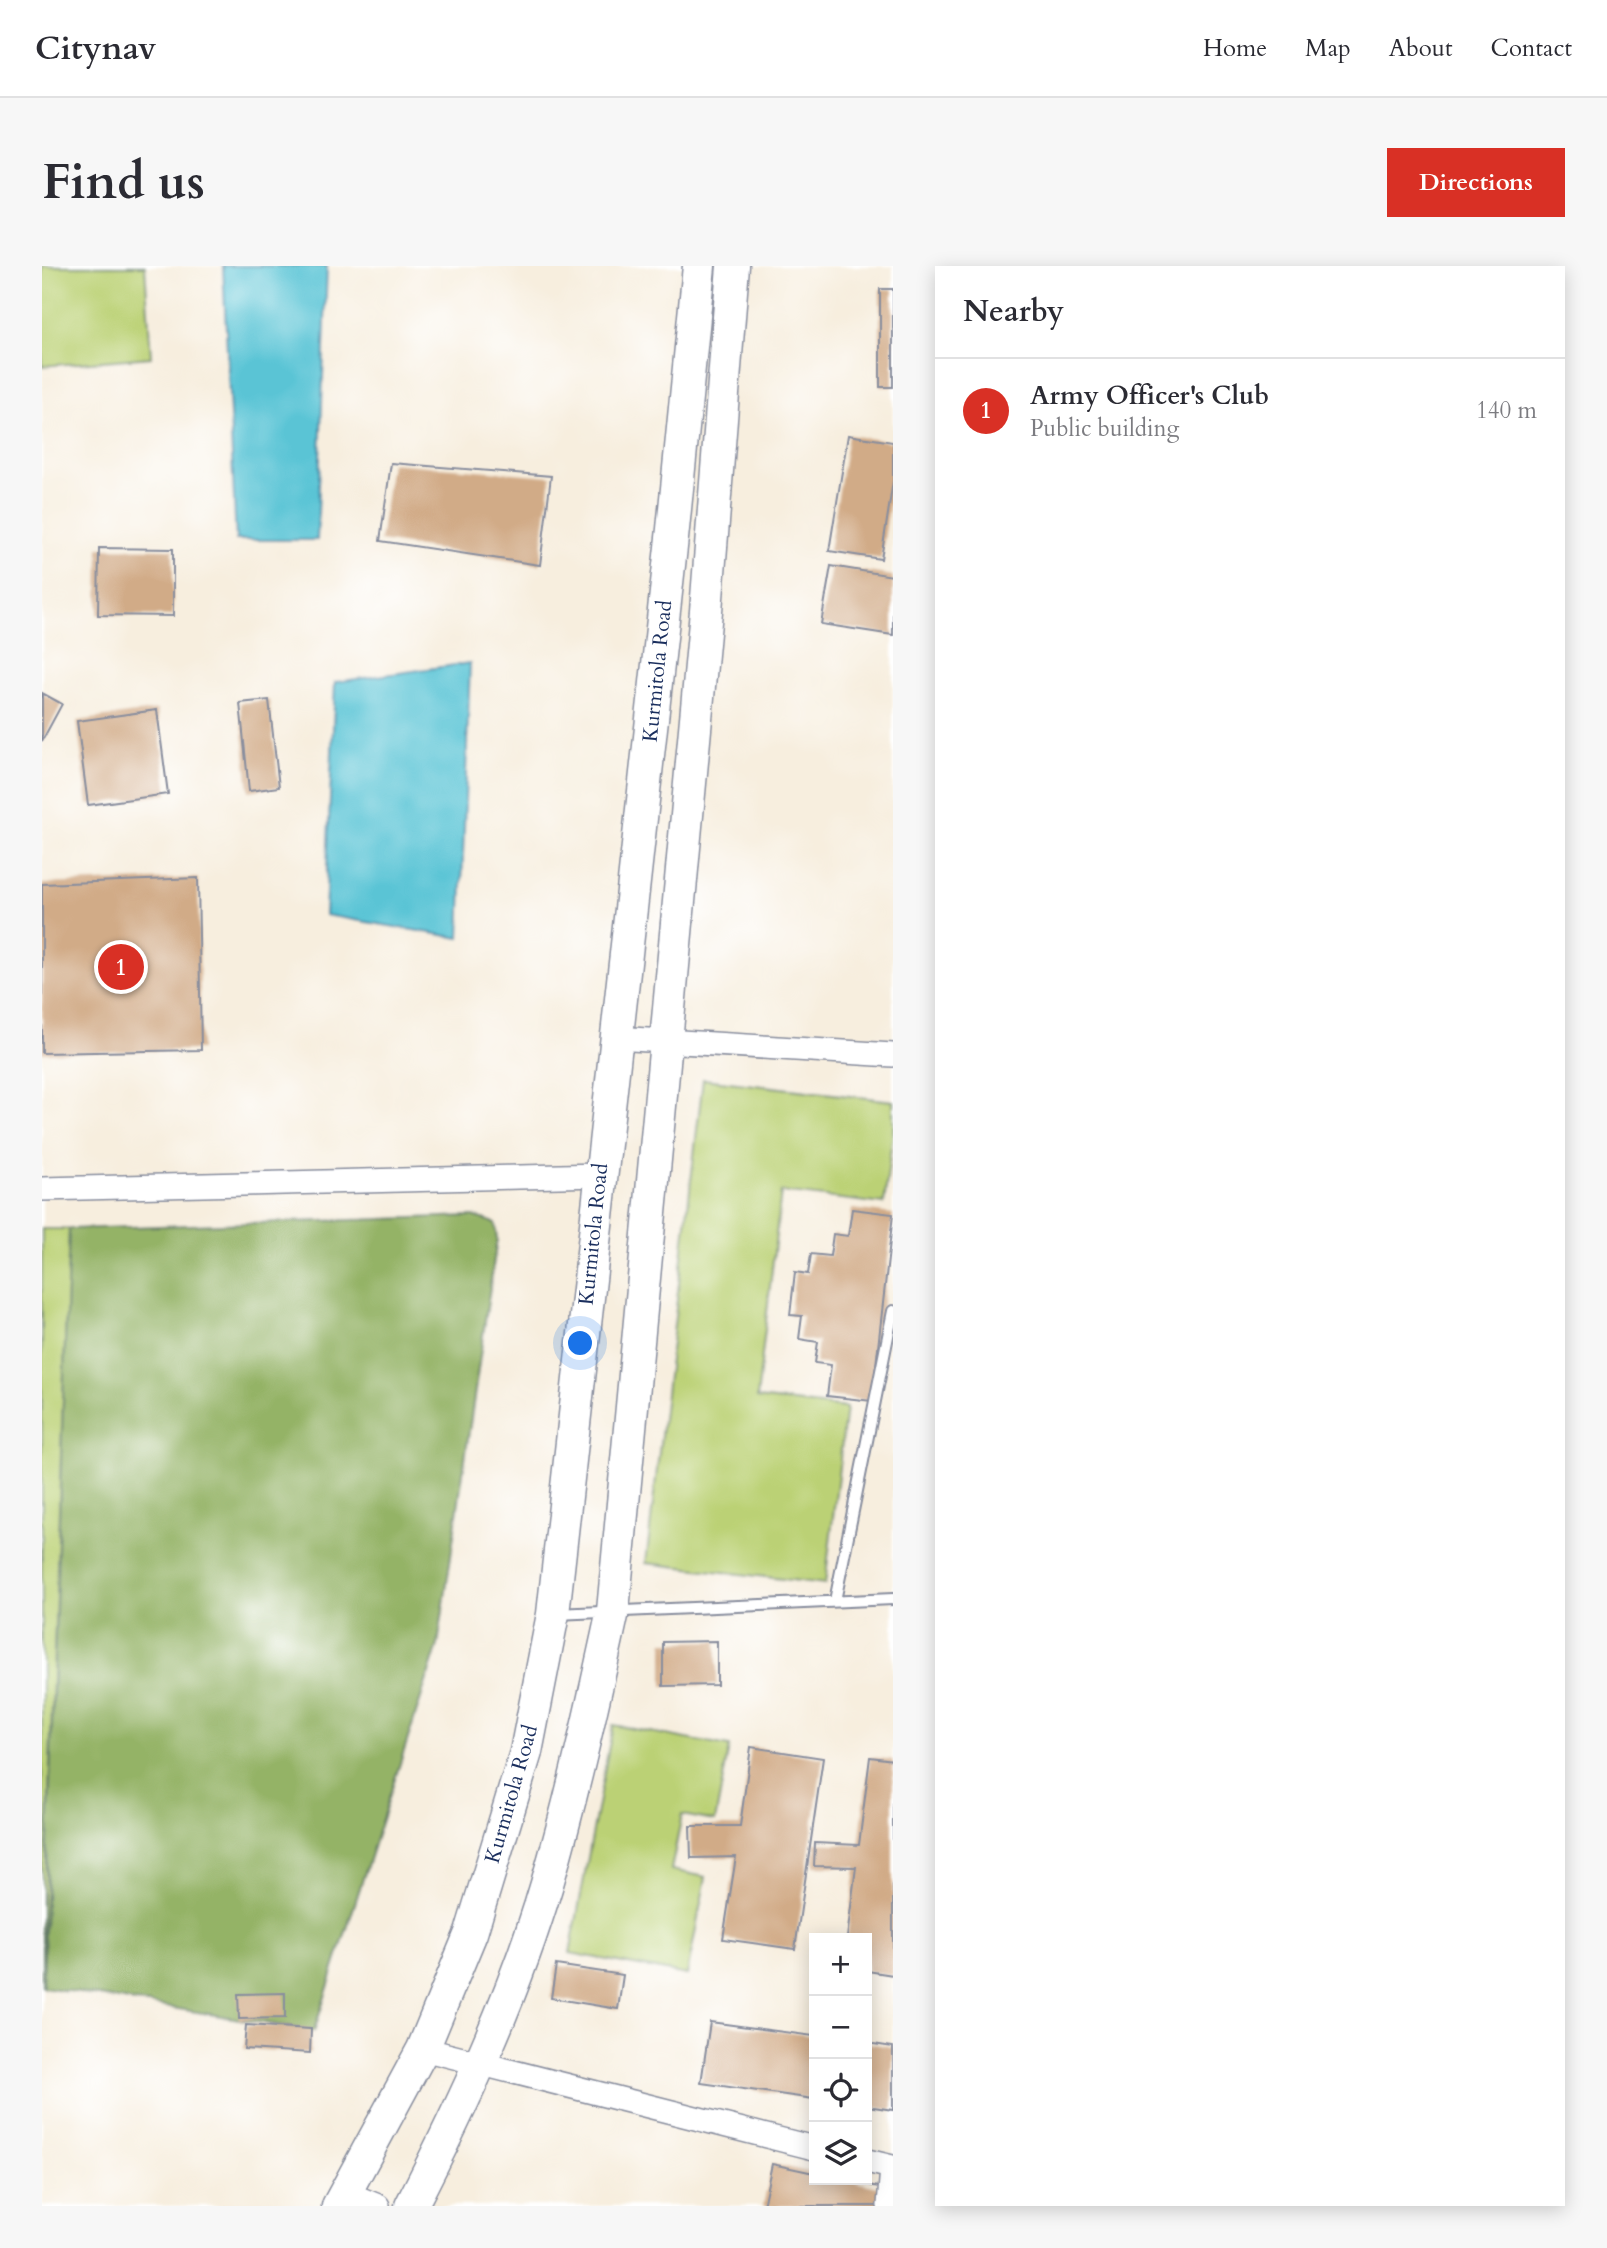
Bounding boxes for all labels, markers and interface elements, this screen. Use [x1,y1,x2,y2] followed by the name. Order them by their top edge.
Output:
[35,26,156,71] text: Citynav
[1203,32,1267,65] text: Home
[1305,32,1351,65] text: Map
[1389,32,1453,65] text: About
[1491,32,1572,65] text: Contact
[1387,148,1565,217] button: Directions
[42,149,205,216] text: Find us
[963,291,1064,332] text: Nearby
[1030,378,1269,413] text: Army Officer's Club
[980,395,992,426] text: 1
[1476,395,1537,426] text: 140 m
[1030,413,1180,444] text: Public building
[636,599,679,744] street label: Kurmitola Road
[98,941,144,993] pin: 1
[572,1162,615,1307] street label: Kurmitola Road
[563,1326,597,1360] your location
[478,1722,545,1867] street label: Kurmitola Road
[809,1933,872,2185] map controls
[809,1933,872,1996] button: +
[809,1996,872,2059] button: −
[809,2059,872,2122] button: locate
[809,2122,872,2185] button: layers

